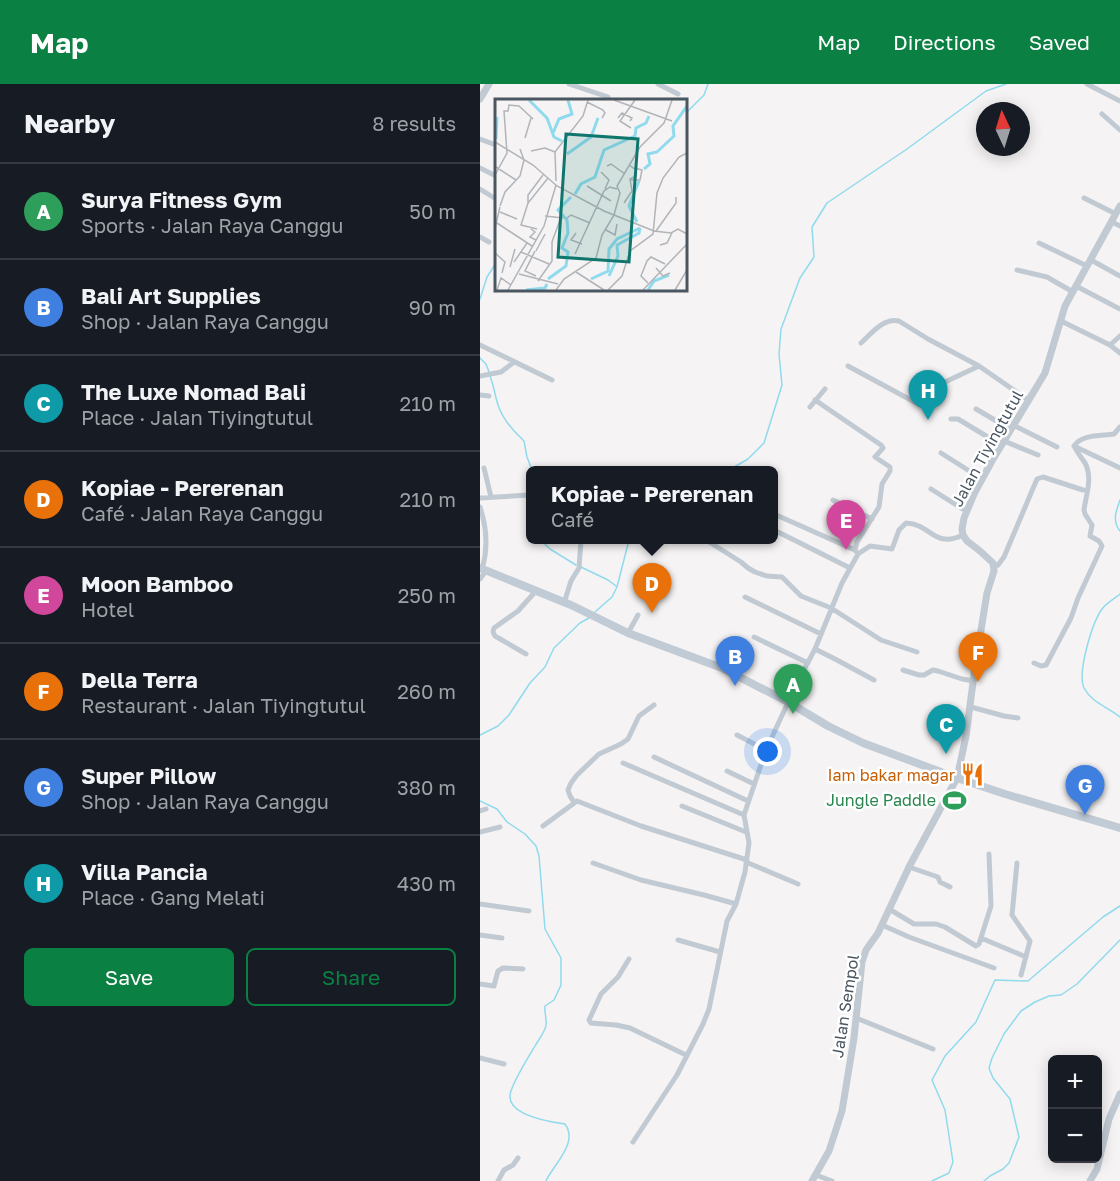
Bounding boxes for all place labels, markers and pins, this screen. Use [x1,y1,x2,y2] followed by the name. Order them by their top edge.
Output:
[908,370,948,420] pin: H
[826,500,866,550] pin: E
[632,564,672,613] pin: D
[958,632,998,682] pin: F
[716,636,754,686] pin: B
[774,664,812,714] pin: A
[926,704,966,754] pin: C
[960,762,986,788] restaurant icon: Iam bakar magar
[827,765,955,785] place label: Iam bakar magar
[1066,766,1104,815] pin: G
[941,787,967,813] sports icon: Jungle Paddle
[826,790,936,810] place label: Jungle Paddle

